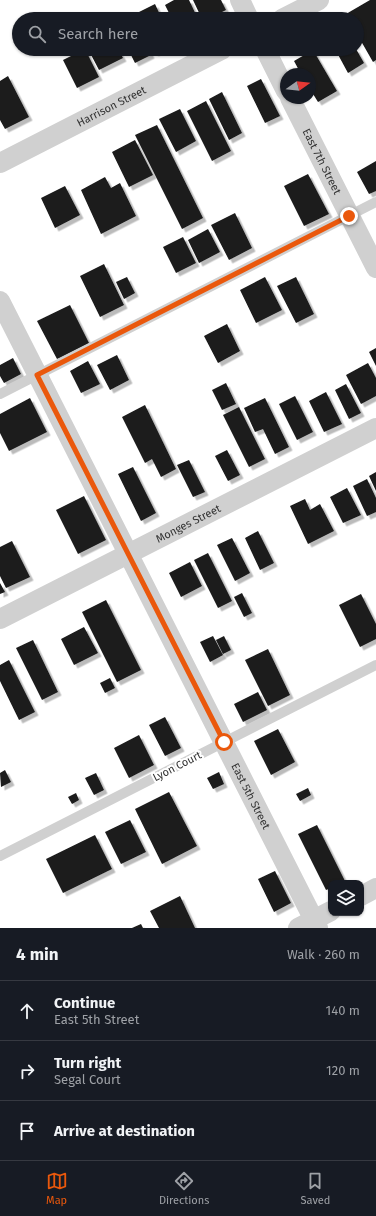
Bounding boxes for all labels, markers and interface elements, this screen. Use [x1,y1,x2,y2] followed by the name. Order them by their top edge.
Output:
[12,12,364,56] search box
[26,23,48,45] icon: search
[58,25,138,43] text: Search here
[280,68,316,104] north arrow
[75,83,148,130] street label: Harrison Street
[300,127,344,197] street label: East 7th Street
[340,207,358,225] route end
[154,502,223,546] street label: Monges Street
[215,733,233,751] route start
[151,749,204,784] street label: Lyon Court
[228,761,273,831] street label: East 5th Street
[328,880,364,916] map controls
[328,880,364,916] button: layers
[16,944,59,965] text: 4 min
[287,947,360,962] text: Walk · 260 m
[54,994,115,1012] text: Continue
[16,1000,38,1022] icon: ahead
[326,1003,360,1018] text: 140 m
[54,1012,139,1027] text: East 5th Street
[54,1054,121,1072] text: Turn right
[16,1060,38,1082] icon: right
[326,1063,360,1078] text: 120 m
[54,1072,121,1087] text: Segal Court
[16,1120,38,1142] icon: arrive
[54,1122,195,1140] text: Arrive at destination
[46,1170,68,1207] tab: Map
[159,1170,209,1207] tab: Directions
[301,1170,330,1207] tab: Saved

